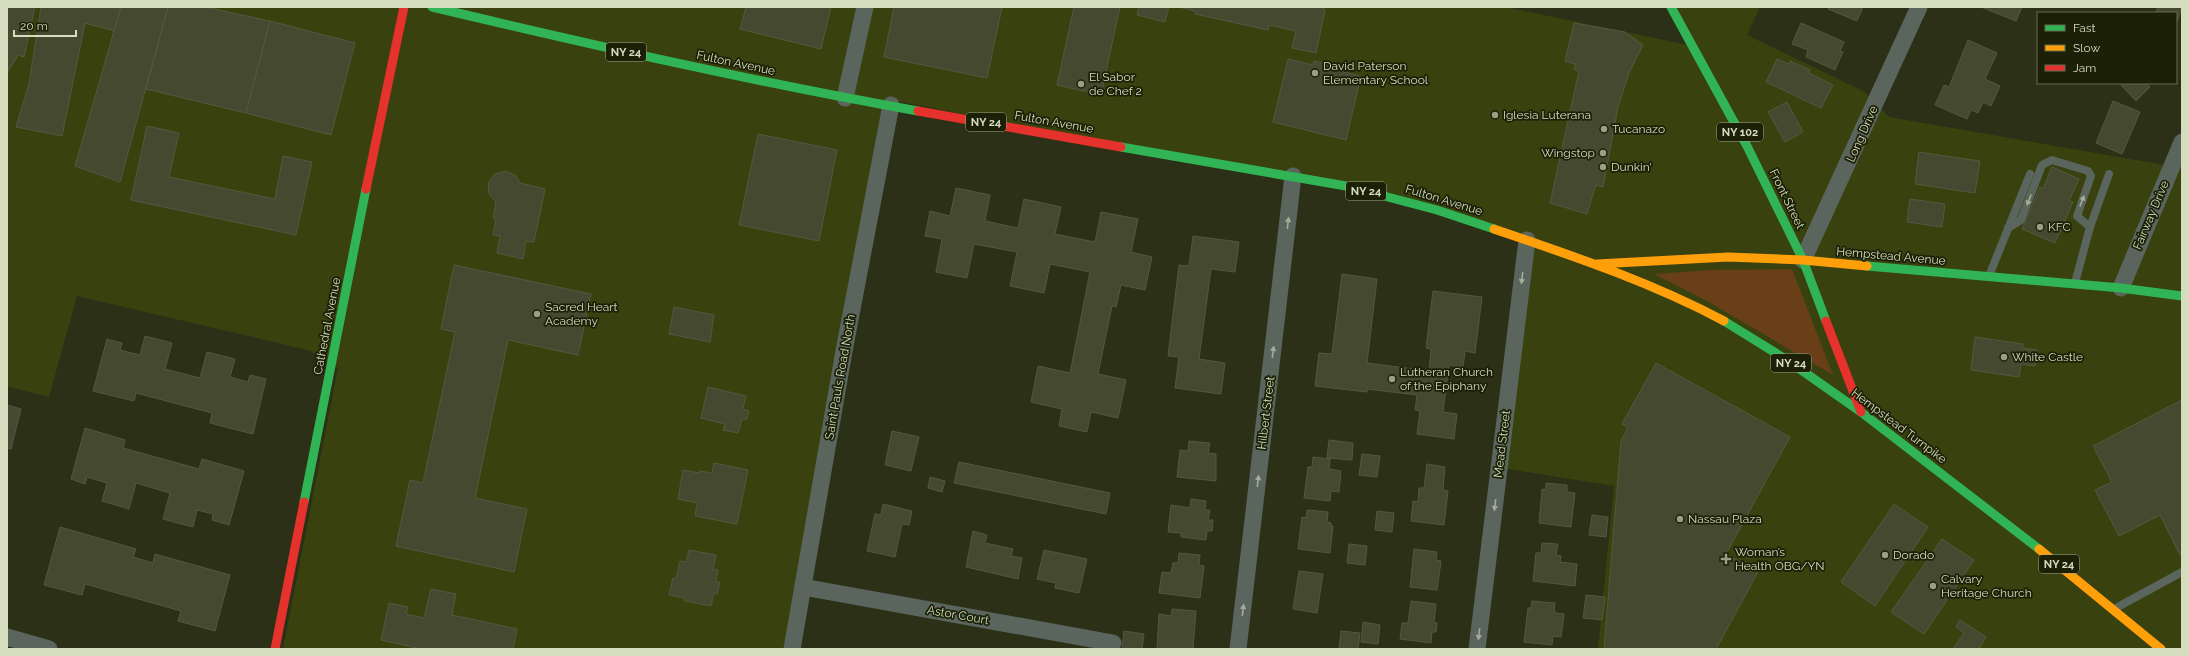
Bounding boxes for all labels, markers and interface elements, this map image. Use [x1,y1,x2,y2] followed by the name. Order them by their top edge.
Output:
[14,12,76,38] scale bar
[2037,12,2177,84] legend
[20,19,48,33] text: 20 m
[2073,21,2096,35] text: Fast
[2073,41,2100,55] text: Slow
[606,43,646,61] road number: NY 24
[695,48,777,78] street label: Fulton Avenue
[1323,59,1429,87] place label: David Paterson Elementary School
[2073,61,2096,75] text: Jam
[1310,68,1320,78] marker: David Paterson Elementary School
[1089,70,1142,98] place label: El Sabor de Chef 2
[1076,79,1086,89] marker: El Sabor de Chef 2
[1843,104,1881,164] street label: Long Drive
[1013,108,1095,136] street label: Fulton Avenue
[1503,108,1591,122] place label: Iglesia Luterana
[1490,110,1500,120] marker: Iglesia Luterana
[966,113,1006,131] road number: NY 24
[1612,122,1665,136] place label: Tucanazo
[1717,123,1763,141] road number: NY 102
[1599,124,1609,134] marker: Tucanazo
[1541,146,1595,160] place label: Wingstop
[1598,148,1608,158] marker: Wingstop
[1611,160,1652,174] place label: Dunkin'
[1598,162,1608,172] marker: Dunkin'
[1766,167,1808,231] street label: Front Street
[2130,178,2172,252] street label: Fairway Drive
[1346,182,1386,200] road number: NY 24
[1404,182,1484,218] street label: Fulton Avenue
[2025,194,2031,206] one-way arrow
[2080,195,2086,207] one-way arrow
[1285,217,1291,229] one-way arrow
[2048,220,2071,234] place label: KFC
[2035,222,2045,232] marker: KFC
[1836,244,1946,268] street label: Hempstead Avenue
[1519,272,1525,284] one-way arrow
[311,276,343,376] street label: Cathedral Avenue
[545,300,618,328] place label: Sacred Heart Academy
[532,309,542,319] marker: Sacred Heart Academy
[822,313,858,441] street label: Saint Pauls Road North
[1270,346,1276,358] one-way arrow
[2012,350,2083,364] place label: White Castle
[1999,352,2009,362] marker: White Castle
[1771,354,1811,372] road number: NY 24
[1400,365,1493,393] place label: Lutheran Church of the Epiphany
[1387,374,1397,384] marker: Lutheran Church of the Epiphany
[1255,376,1277,450] street label: Hilbert Street
[1849,386,1949,466] street label: Hempstead Turnpike
[1491,409,1513,479] street label: Mead Street
[1255,475,1261,487] one-way arrow
[1492,499,1498,511] one-way arrow
[1688,512,1762,526] place label: Nassau Plaza
[1675,514,1685,524] marker: Nassau Plaza
[1735,545,1825,573] place label: Woman’s Health OBG/YN
[1893,548,1934,562] place label: Dorado
[1880,550,1890,560] marker: Dorado
[1720,553,1732,565] marker: Woman’s Health OBG/YN
[2039,555,2079,573] road number: NY 24
[1941,572,2032,600] place label: Calvary Heritage Church
[1928,581,1938,591] marker: Calvary Heritage Church
[926,603,990,627] street label: Astor Court
[1240,604,1246,616] one-way arrow
[1476,628,1482,640] one-way arrow

